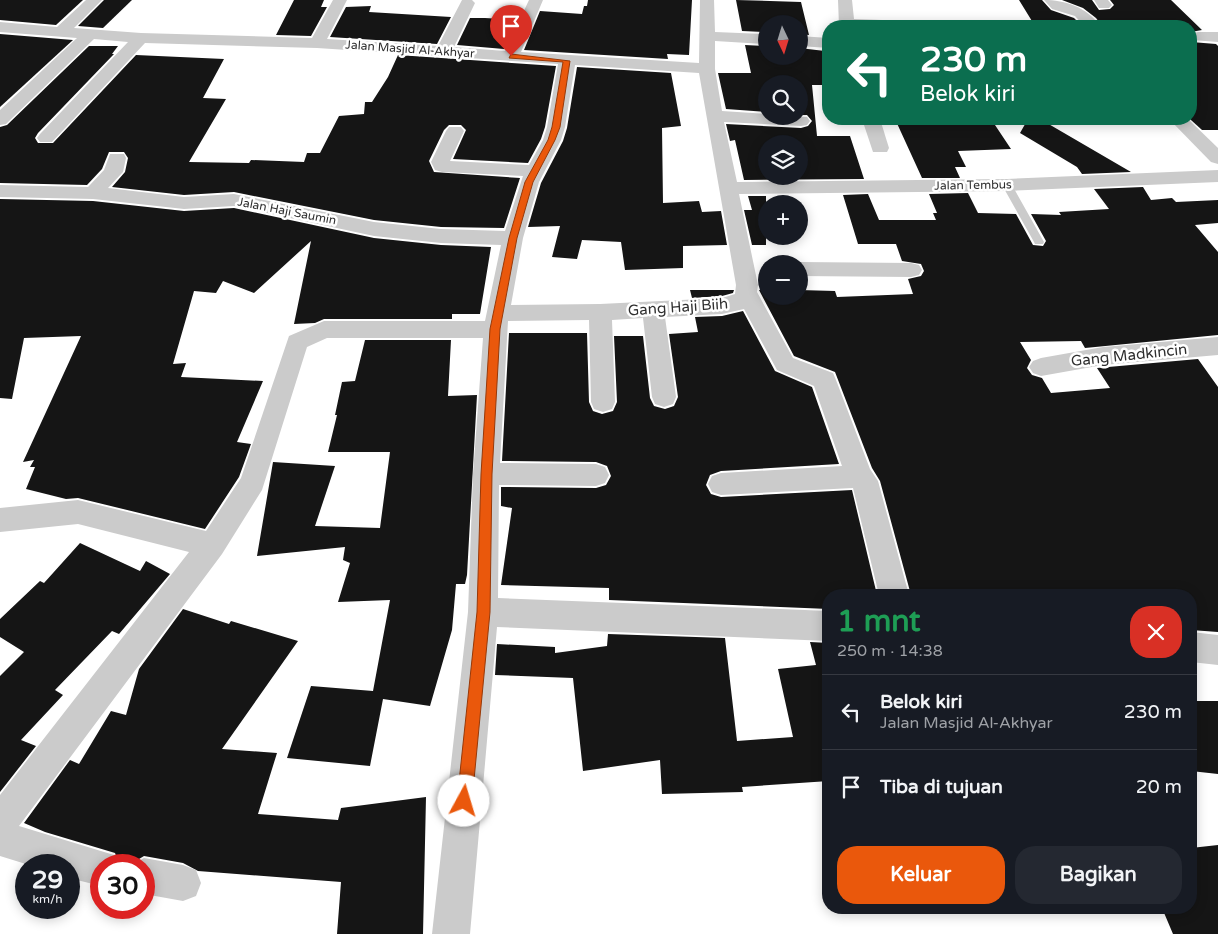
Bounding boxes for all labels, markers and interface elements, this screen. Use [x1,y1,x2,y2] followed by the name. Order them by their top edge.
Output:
[490,5,532,56] pin
[497,12,525,40] icon: arrive
[758,15,808,65] north arrow
[758,15,808,305] map controls
[345,37,475,61] street label: Jalan Masjid Al-Akhyar
[920,39,1027,81] text: 230 m
[837,40,902,105] icon: left
[758,75,808,125] button: search
[920,81,1016,107] text: Belok kiri
[758,135,808,185] button: layers
[934,177,1012,193] street label: Jalan Tembus
[236,195,338,227] street label: Jalan Haji Saumin
[758,195,808,245] button: +
[758,255,808,305] button: −
[627,295,729,319] street label: Gang Haji Biih
[1070,340,1188,370] street label: Gang Madkincin
[837,603,921,640] text: 1 mnt
[1130,606,1182,658] button: close
[837,641,943,661] text: 250 m · 14:38
[880,691,963,713] text: Belok kiri
[837,698,865,726] icon: left
[1124,701,1182,723] text: 230 m
[880,713,1053,733] text: Jalan Masjid Al-Akhyar
[837,773,865,801] icon: arrive
[437,774,489,826] position arrow
[880,776,1003,798] text: Tiba di tujuan
[1136,776,1182,798] text: 20 m
[837,846,1005,904] button: Keluar
[1015,846,1182,904] button: Bagikan
[90,854,155,919] speed limit sign: 30
[32,865,63,895] text: 29
[32,892,63,906] text: km/h

